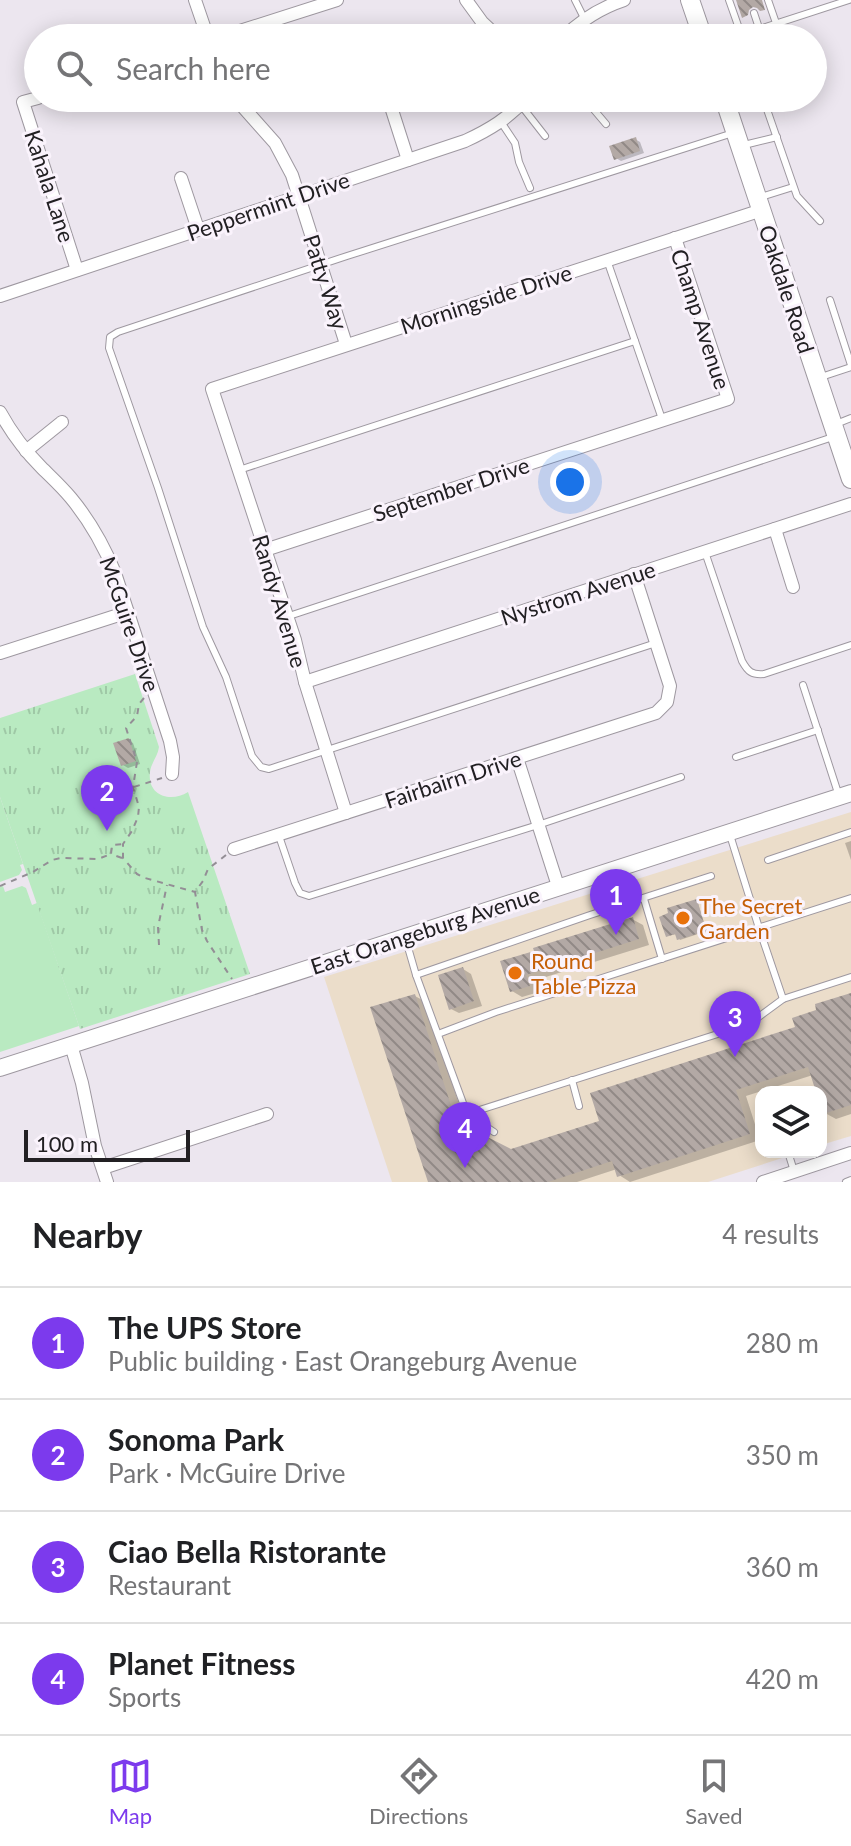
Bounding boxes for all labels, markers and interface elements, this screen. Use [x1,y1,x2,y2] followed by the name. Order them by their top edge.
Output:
[24,24,827,112] search box
[52,46,96,90] icon: search
[116,50,271,86] text: Search here
[19,126,81,246] street label: Kahala Lane
[183,166,353,246] street label: Peppermint Drive
[754,221,820,357] street label: Oakdale Road
[298,231,354,334] street label: Patty Way
[666,245,736,393] street label: Champ Avenue
[397,259,575,339] street label: Morningside Drive
[369,451,533,527] street label: September Drive
[550,462,590,502] your location
[247,531,313,671] street label: Randy Avenue
[94,553,166,695] street label: McGuire Drive
[497,555,659,631] street label: Nystrom Avenue
[381,744,525,814] street label: Fairbairn Drive
[81,765,133,831] pin: 2
[590,869,642,935] pin: 1
[307,880,543,980] street label: East Orangeburg Avenue
[699,892,802,944] place label: The Secret Garden
[674,909,692,927] marker: The Secret Garden
[531,947,636,999] place label: Round Table Pizza
[506,964,524,982] marker: Round Table Pizza
[709,991,761,1057] pin: 3
[755,1086,827,1158] map controls
[755,1086,827,1158] button: layers
[439,1102,491,1168] pin: 4
[24,1126,190,1162] scale bar
[36,1130,98,1157] text: 100 m
[32,1214,143,1255] text: Nearby
[722,1218,819,1250] text: 4 results
[108,1309,301,1345] text: The UPS Store
[50,1327,66,1359] text: 1
[746,1327,819,1359] text: 280 m
[108,1345,577,1377] text: Public building · East Orangeburg Avenue
[108,1421,284,1457] text: Sonoma Park
[50,1439,66,1471] text: 2
[746,1439,819,1471] text: 350 m
[108,1457,346,1489] text: Park · McGuire Drive
[108,1533,386,1569] text: Ciao Bella Ristorante
[50,1551,66,1583] text: 3
[746,1551,819,1583] text: 360 m
[108,1569,231,1601] text: Restaurant
[108,1645,296,1681] text: Planet Fitness
[50,1663,66,1695] text: 4
[746,1663,819,1695] text: 420 m
[108,1681,181,1713] text: Sports
[108,1754,152,1829] tab: Map
[369,1754,468,1829] tab: Directions
[685,1754,743,1829] tab: Saved

